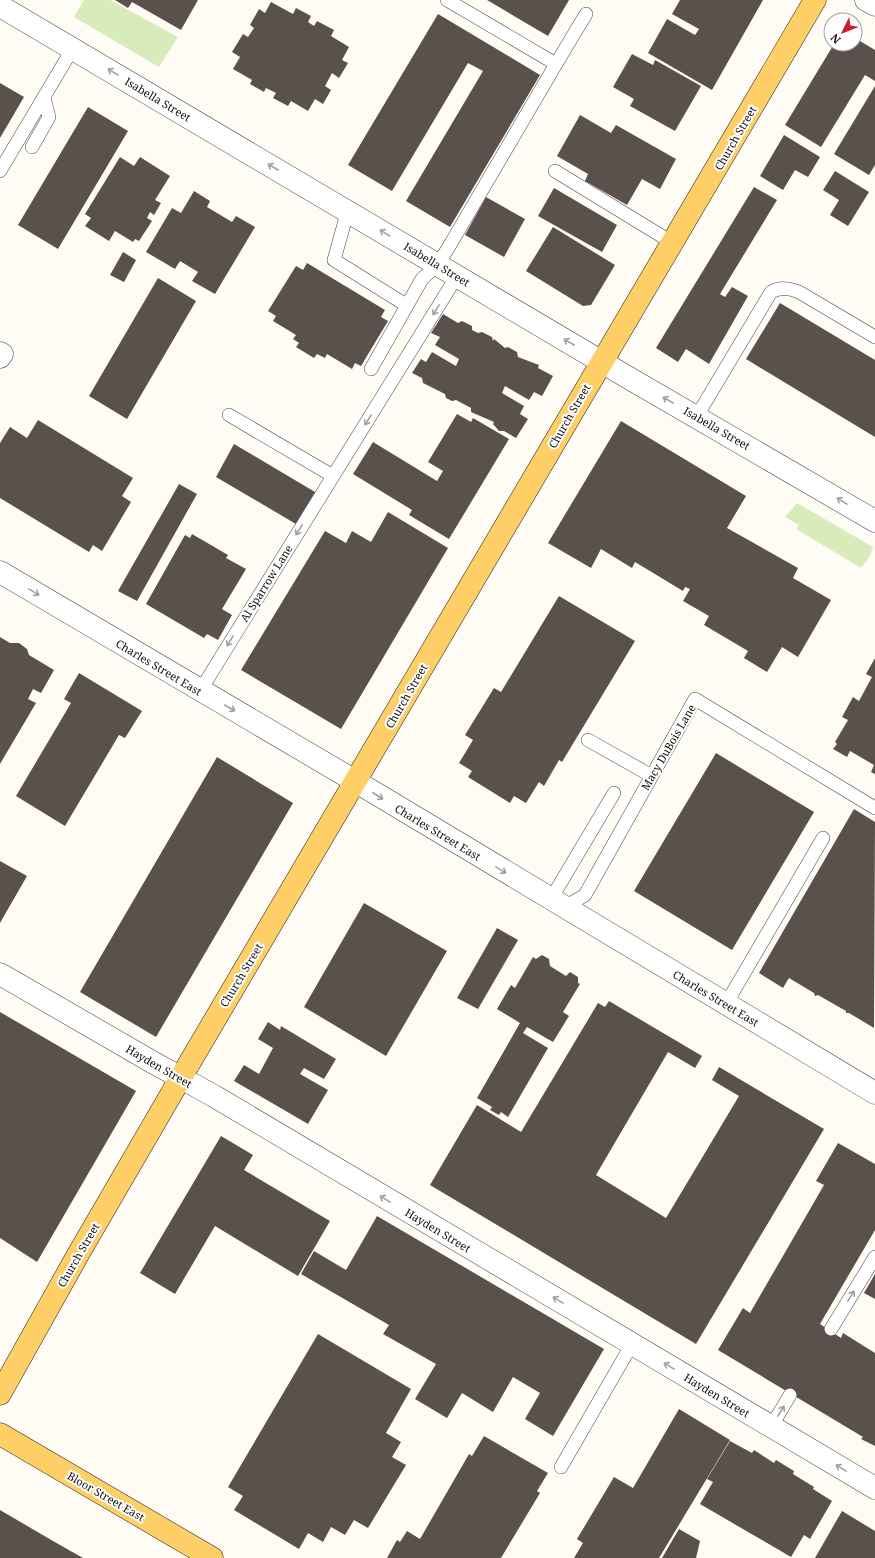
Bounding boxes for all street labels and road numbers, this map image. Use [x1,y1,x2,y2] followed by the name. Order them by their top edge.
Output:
[122,73,194,125] street label: Isabella Street
[711,103,760,173] street label: Church Street
[401,238,473,290] street label: Isabella Street
[545,381,594,451] street label: Church Street
[681,403,753,453] street label: Isabella Street
[236,542,296,624] street label: Al Sparrow Lane
[113,635,205,699] street label: Charles Street East
[382,661,431,731] street label: Church Street
[637,701,699,793] street label: Macy DuBois Lane
[392,800,484,864] street label: Charles Street East
[216,940,266,1010] street label: Church Street
[670,966,762,1030] street label: Charles Street East
[123,1041,195,1091] street label: Hayden Street
[402,1204,474,1256] street label: Hayden Street
[54,1220,103,1290] street label: Church Street
[681,1369,753,1421] street label: Hayden Street
[65,1468,147,1524] street label: Bloor Street East

